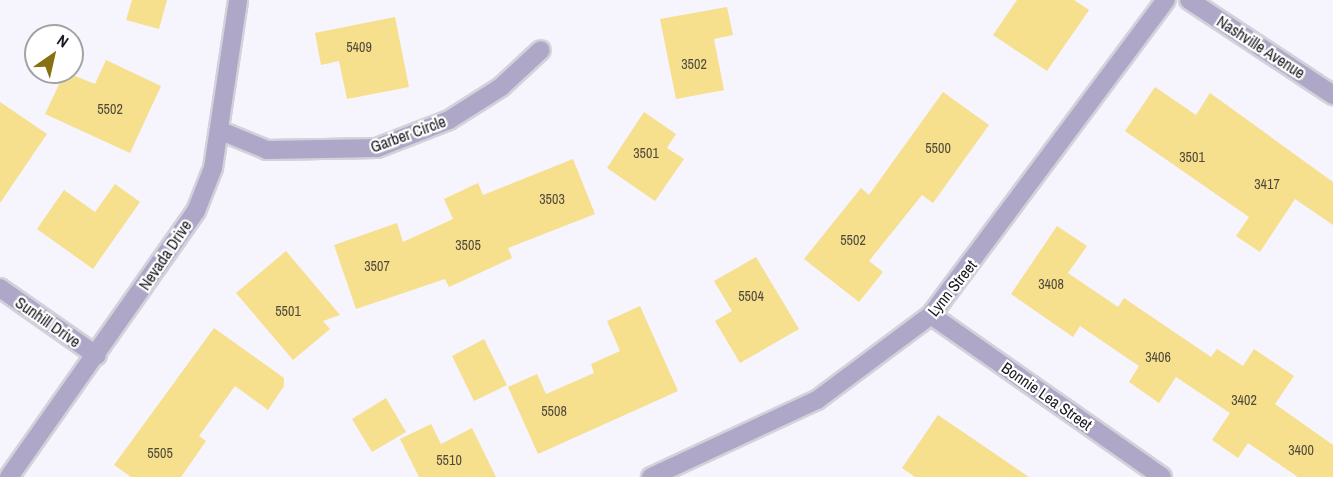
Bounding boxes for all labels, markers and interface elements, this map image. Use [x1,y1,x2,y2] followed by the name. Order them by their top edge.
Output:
[1213,11,1309,83] street label: Nashville Avenue
[24,24,84,84] north arrow
[53,29,73,53] text: N
[346,39,372,55] house number: 5409
[681,56,707,72] house number: 3502
[97,101,123,117] house number: 5502
[368,112,448,156] street label: Garber Circle
[925,140,951,156] house number: 5500
[633,145,659,161] house number: 3501
[1179,149,1205,165] house number: 3501
[1254,176,1280,192] house number: 3417
[539,191,565,207] house number: 3503
[135,216,195,294] street label: Nevada Drive
[840,232,866,248] house number: 5502
[455,237,481,253] house number: 3505
[924,256,980,320] street label: Lynn Street
[364,258,390,274] house number: 3507
[1038,276,1064,292] house number: 3408
[738,288,764,304] house number: 5504
[12,293,84,351] street label: Sunhill Drive
[275,303,301,319] house number: 5501
[1145,349,1171,365] house number: 3406
[998,358,1096,434] street label: Bonnie Lea Street
[1231,392,1257,408] house number: 3402
[541,403,567,419] house number: 5508
[1288,442,1314,458] house number: 3400
[147,445,173,461] house number: 5505
[436,452,462,468] house number: 5510

